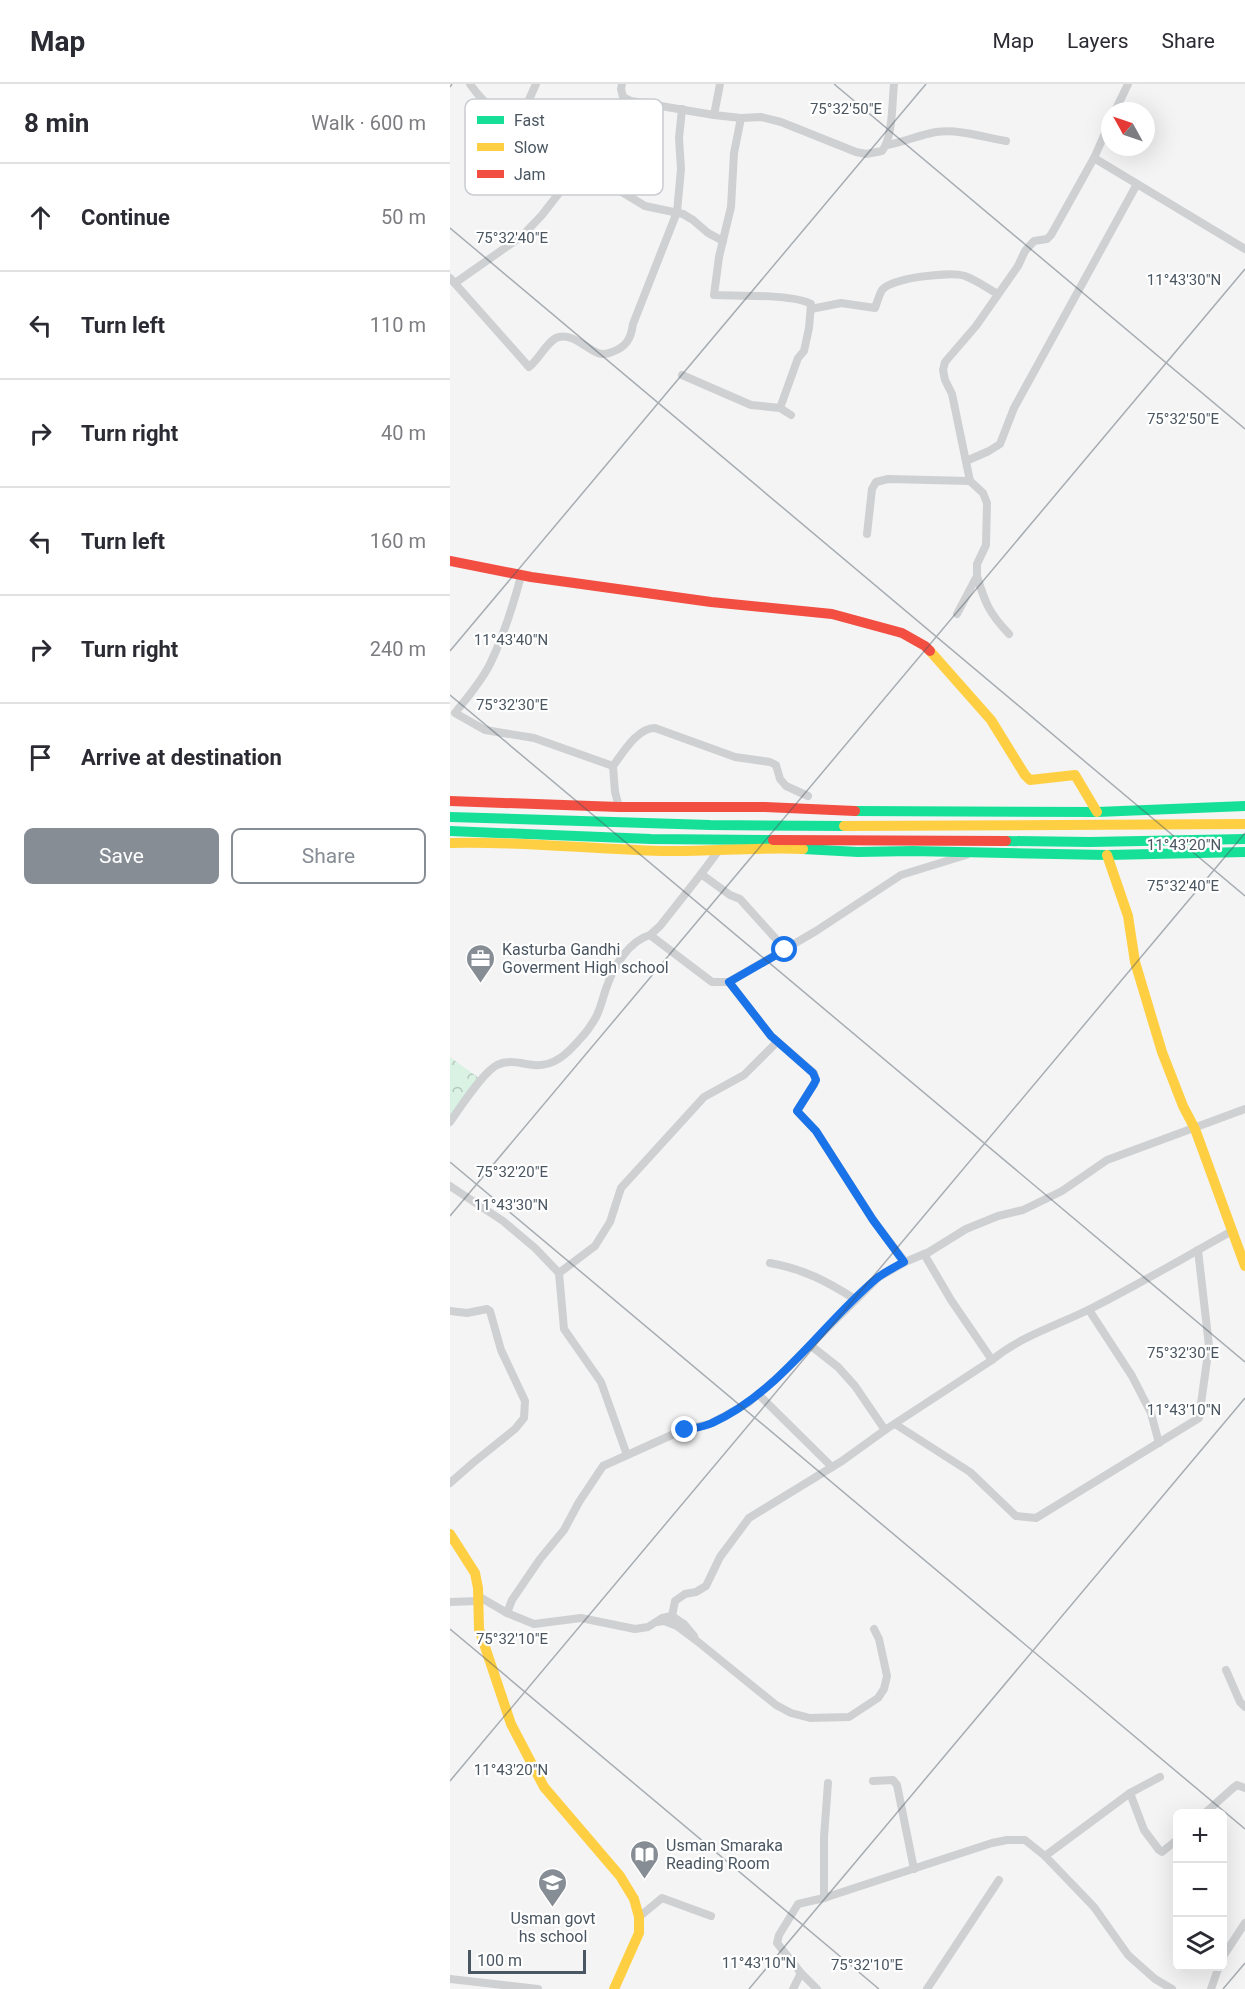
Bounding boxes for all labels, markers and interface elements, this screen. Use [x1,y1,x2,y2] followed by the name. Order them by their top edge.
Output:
[30,25,85,58] text: Map
[992,29,1034,53] text: Map
[1067,29,1128,53] text: Layers
[1161,29,1215,53] text: Share
[465,99,663,195] legend
[810,100,883,118] text: 75°32'50"E
[1101,102,1155,156] north arrow
[24,108,89,138] text: 8 min
[311,111,426,135] text: Walk · 600 m
[514,111,545,130] text: Fast
[514,138,549,157] text: Slow
[514,165,546,184] text: Jam
[24,201,57,234] icon: ahead
[81,205,170,230] text: Continue
[381,205,426,229] text: 50 m
[476,229,549,247] text: 75°32'40"E
[1147,271,1221,289] text: 11°43'30"N
[24,309,57,342] icon: left
[81,313,165,338] text: Turn left
[370,313,426,337] text: 110 m
[1147,410,1220,428] text: 75°32'50"E
[24,417,57,450] icon: right
[81,421,178,446] text: Turn right
[381,421,426,445] text: 40 m
[24,525,57,558] icon: left
[81,529,165,554] text: Turn left
[370,529,426,553] text: 160 m
[474,631,548,649] text: 11°43'40"N
[24,633,57,666] icon: right
[81,637,178,662] text: Turn right
[370,637,426,661] text: 240 m
[476,696,549,714] text: 75°32'30"E
[24,741,57,774] icon: arrive
[81,745,282,770] text: Arrive at destination
[24,828,219,884] button: Save
[231,828,426,884] button: Share
[1147,836,1221,854] text: 11°43'20"N
[1147,877,1220,895] text: 75°32'40"E
[771,936,797,962] route start
[502,940,669,977] place label: Kasturba Gandhi Goverment High school
[465,942,497,984] office icon: Kasturba Gandhi Goverment High school
[476,1163,549,1181] text: 75°32'20"E
[474,1196,548,1214] text: 11°43'30"N
[1147,1344,1220,1362] text: 75°32'30"E
[1147,1401,1221,1419] text: 11°43'10"N
[671,1416,697,1442] route end
[476,1630,549,1648] text: 75°32'10"E
[474,1761,548,1779] text: 11°43'20"N
[1173,1809,1227,1971] map controls
[1173,1809,1227,1863] button: +
[666,1836,783,1873] place label: Usman Smaraka Reading Room
[629,1838,661,1880] library icon: Usman Smaraka Reading Room
[1173,1863,1227,1917] button: −
[537,1866,569,1908] school or university icon: Usman govt hs school
[510,1909,596,1946] place label: Usman govt hs school
[1173,1917,1227,1971] button: layers
[468,1947,586,1974] scale bar
[477,1951,522,1970] text: 100 m
[722,1954,796,1972] text: 11°43'10"N
[831,1956,904,1974] text: 75°32'10"E

